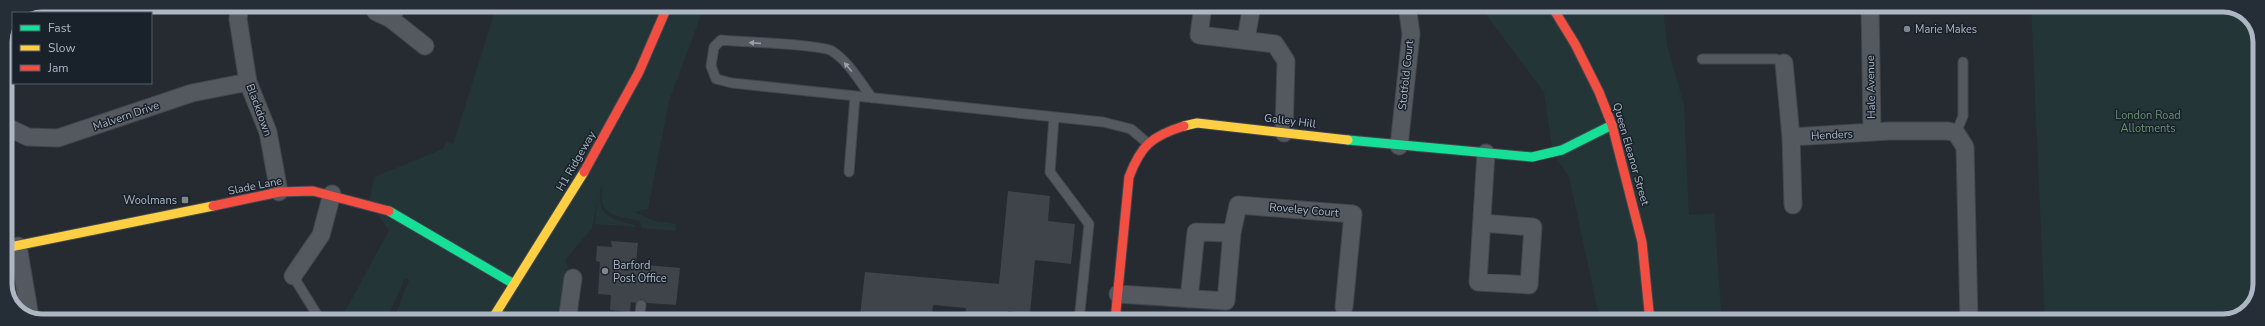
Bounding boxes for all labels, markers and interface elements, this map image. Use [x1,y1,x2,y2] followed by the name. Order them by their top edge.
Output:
[12,12,152,84] legend
[48,20,71,36] text: Fast
[1915,22,1977,37] place label: Marie Makes
[1902,24,1912,34] marker: Marie Makes
[749,39,762,46] one-way arrow
[1395,39,1417,111] street label: Stotfold Court
[48,40,76,56] text: Slow
[1863,55,1879,119] street label: Hale Avenue
[47,60,69,76] text: Jam
[844,62,853,73] one-way arrow
[243,82,275,138] street label: Blackdown
[91,98,161,134] street label: Malvern Drive
[1609,101,1653,207] street label: Queen Eleanor Street
[2115,108,2181,136] park label: London Road Allotments
[1263,110,1317,132] street label: Galley Hill
[1811,126,1853,144] street label: Henders
[553,128,599,194] street label: H1 Ridgeway
[227,173,283,199] street label: Slade Lane
[123,193,177,208] place label: Woolmans
[180,195,190,205] marker: Woolmans
[1269,199,1339,221] street label: Roveley Court
[613,258,667,286] place label: Barford Post Office
[600,266,610,276] marker: Barford Post Office

